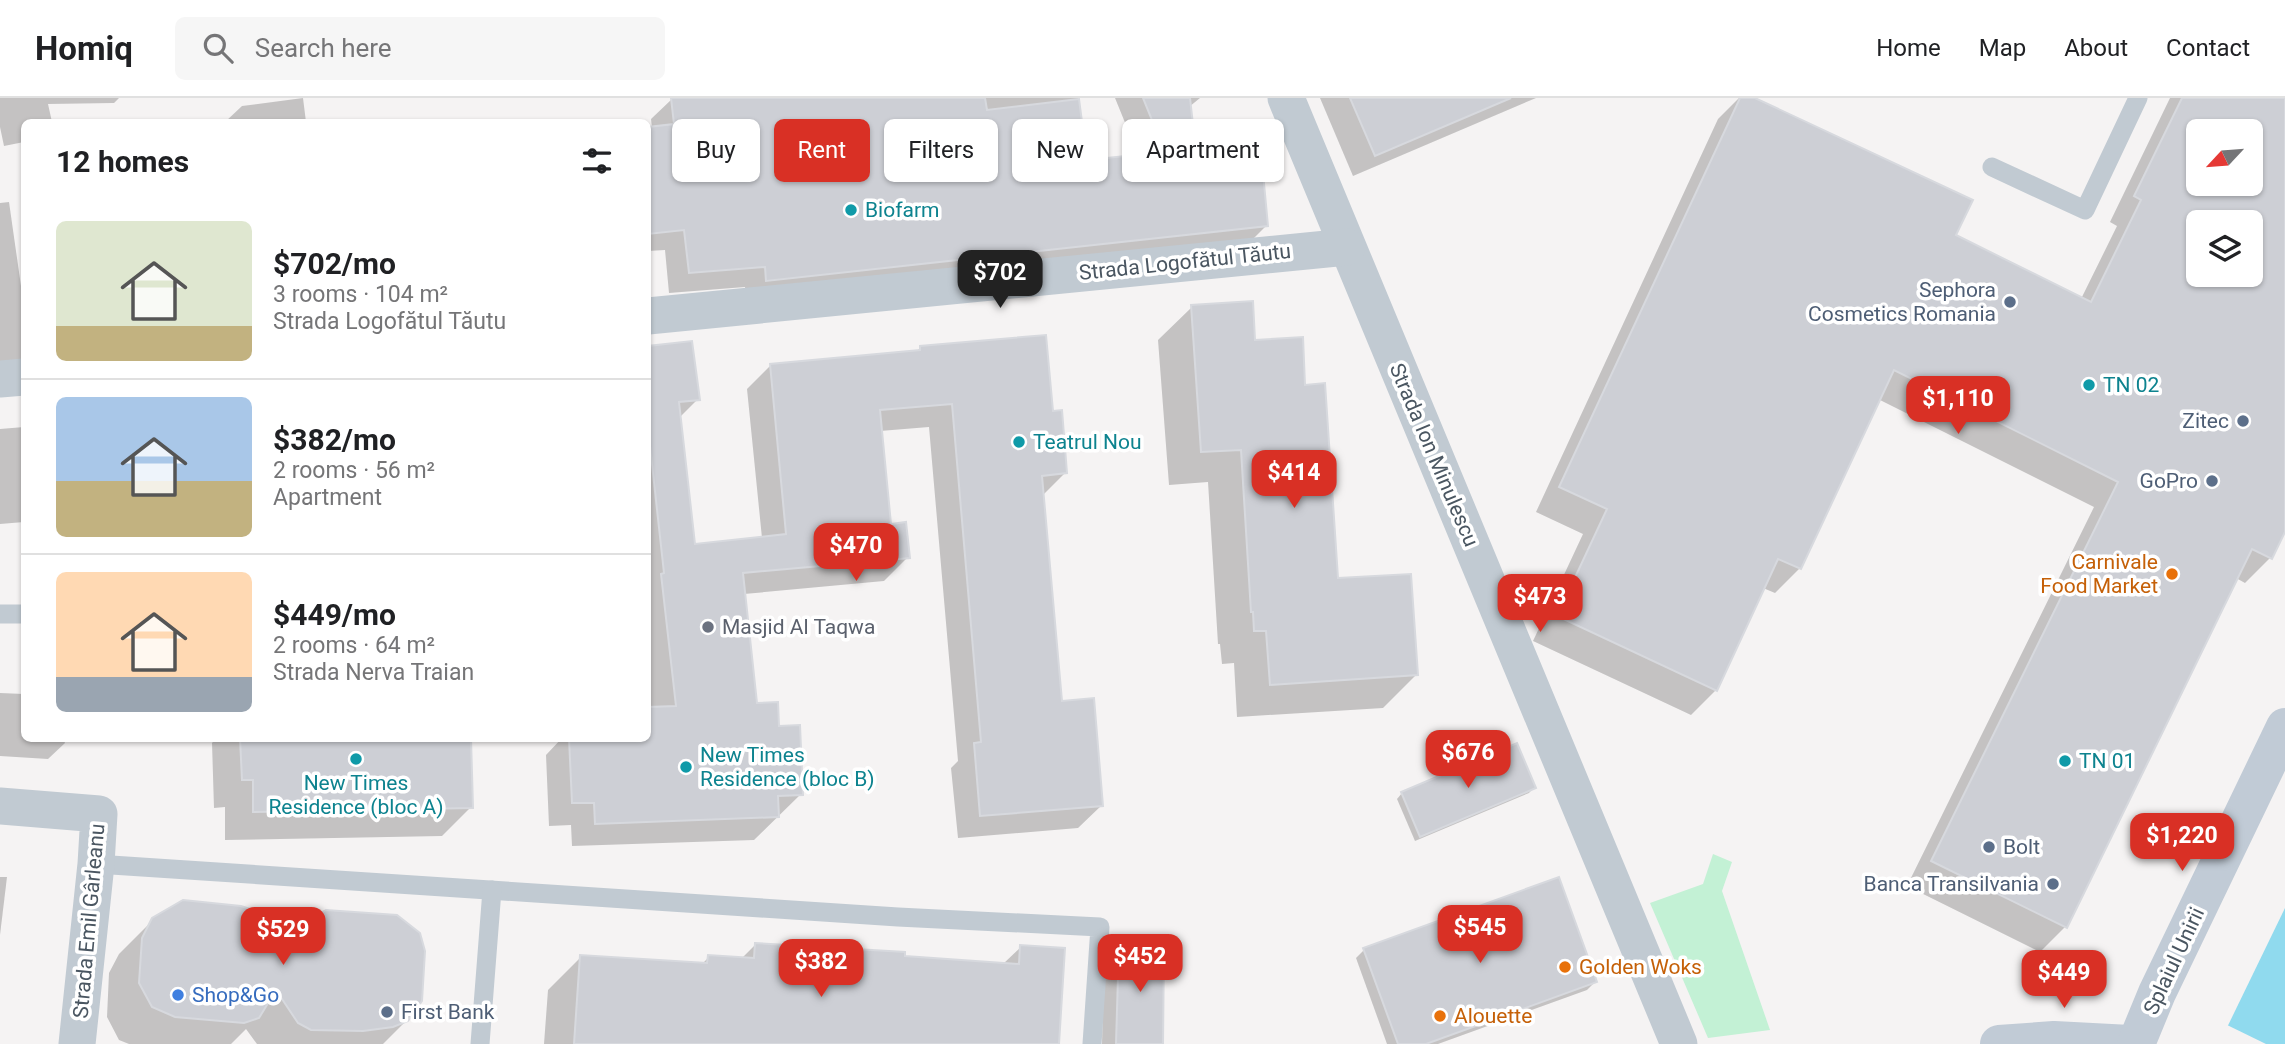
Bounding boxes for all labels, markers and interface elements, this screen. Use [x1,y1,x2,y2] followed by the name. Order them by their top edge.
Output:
[175,17,665,80] search box
[35,29,133,68] text: Homiq
[199,29,237,67] icon: search
[255,33,392,63] text: Search here
[1876,34,1941,62] text: Home
[1979,34,2026,62] text: Map
[2064,34,2128,62] text: About
[2166,34,2250,62] text: Contact
[672,119,760,182] chip: Buy
[774,119,870,182] chip: Rent
[884,119,998,182] chip: Filters
[1012,119,1108,182] chip: New
[1122,119,1284,182] chip: Apartment
[2186,119,2263,196] north arrow
[2186,119,2263,287] map controls
[578,142,616,180] icon: filters
[56,144,189,179] text: 12 homes
[865,198,939,222] place label: Biofarm
[843,202,859,218] marker: Biofarm
[2186,210,2263,287] button: layers
[1078,239,1292,285] street label: Strada Logofătul Tăutu
[273,246,396,281] text: $702/mo
[112,249,196,333] icon: home
[959,250,1041,310] pin: $702
[974,259,1026,286] text: $702
[1808,278,1996,326] place label: Sephora Cosmetics Romania
[273,281,448,308] text: 3 rooms · 104 m²
[2002,294,2018,310] marker: Sephora Cosmetics Romania
[273,308,506,335] text: Strada Logofătul Tăutu
[1385,360,1483,550] street label: Strada Ion Minulescu
[2103,373,2160,397] place label: TN 02
[1901,376,2015,436] pin: $1,110
[2081,377,2097,393] marker: TN 02
[1922,385,1994,412] text: $1,110
[2182,409,2229,433] place label: Zitec
[2235,413,2251,429] marker: Zitec
[273,422,396,457] text: $382/mo
[112,425,196,509] icon: home
[1033,430,1142,454] place label: Teatrul Nou
[1011,434,1027,450] marker: Teatrul Nou
[1253,450,1335,510] pin: $414
[273,457,435,484] text: 2 rooms · 56 m²
[1268,459,1320,486] text: $414
[2140,469,2198,493] place label: GoPro
[2204,473,2220,489] marker: GoPro
[273,484,382,511] text: Apartment
[815,524,897,583] pin: $470
[830,532,882,559] text: $470
[2040,550,2158,598] place label: Carnivale Food Market
[2164,566,2180,582] marker: Carnivale Food Market
[1499,574,1581,634] pin: $473
[1514,583,1566,610] text: $473
[273,597,396,632] text: $449/mo
[112,600,196,684] icon: home
[722,615,875,639] place label: Masjid Al Taqwa
[700,619,716,635] marker: Masjid Al Taqwa
[273,632,435,659] text: 2 rooms · 64 m²
[273,659,474,686] text: Strada Nerva Traian
[1427,730,1509,790] pin: $676
[1442,739,1494,766] text: $676
[700,743,875,791] place label: New Times Residence (bloc B)
[2079,749,2135,773] place label: TN 01
[348,751,364,767] marker: New Times Residence (bloc A)
[2057,753,2073,769] marker: TN 01
[678,759,694,775] marker: New Times Residence (bloc B)
[268,771,444,819] place label: New Times Residence (bloc A)
[2125,814,2239,873] pin: $1,220
[2146,822,2218,849] text: $1,220
[69,823,109,1019] street label: Strada Emil Gârleanu
[2003,835,2040,859] place label: Bolt
[1981,839,1997,855] marker: Bolt
[1864,872,2039,896] place label: Banca Transilvania
[2045,876,2061,892] marker: Banca Transilvania
[2139,904,2209,1018] street label: Splaiul Unirii
[1439,906,1521,965] pin: $545
[242,908,324,967] pin: $529
[1454,914,1506,941] text: $545
[257,916,309,943] text: $529
[1099,934,1181,994] pin: $452
[780,940,862,999] pin: $382
[1114,943,1166,970] text: $452
[795,948,847,975] text: $382
[2023,950,2105,1010] pin: $449
[1579,955,1702,979] place label: Golden Woks
[1557,959,1573,975] marker: Golden Woks
[2038,959,2090,986] text: $449
[192,983,279,1007] place label: Shop&Go
[170,987,186,1003] marker: Shop&Go
[401,1000,495,1024] place label: First Bank
[379,1004,395,1020] marker: First Bank
[1454,1004,1532,1028] place label: Alouette
[1432,1008,1448,1024] marker: Alouette

